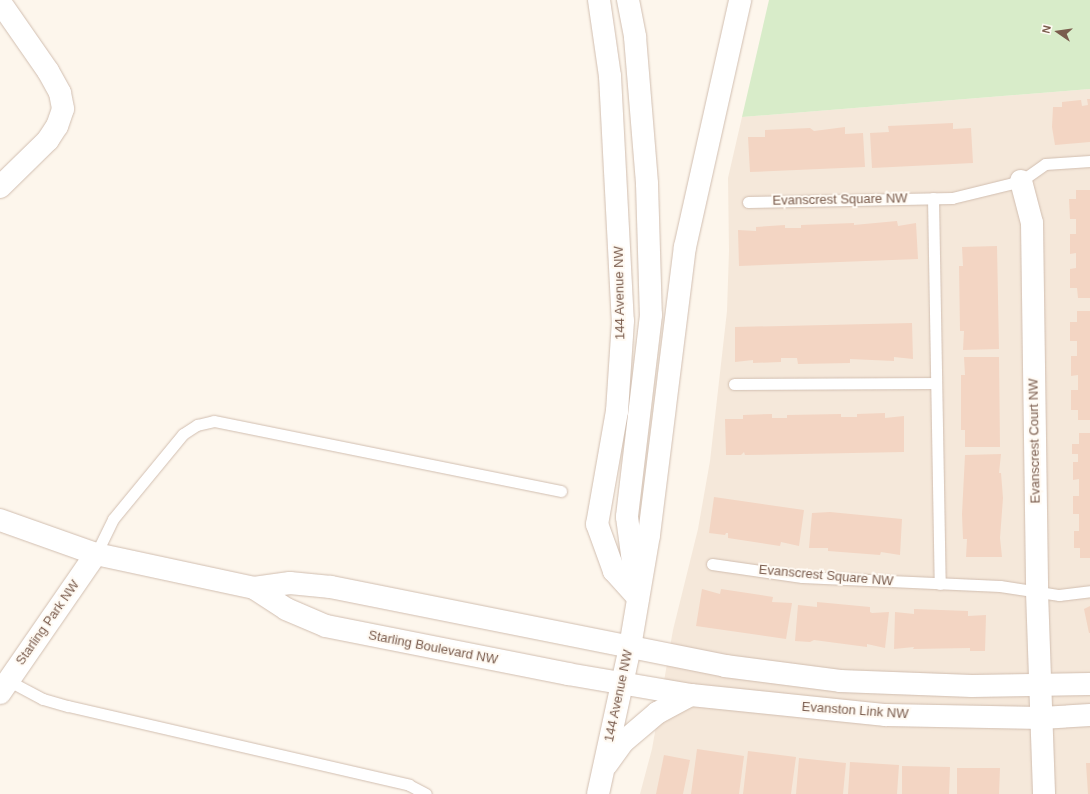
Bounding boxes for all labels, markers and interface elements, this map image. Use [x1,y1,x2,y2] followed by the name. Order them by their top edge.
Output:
[1038,12,1078,52] north arrow
[1040,24,1053,35] text: N
[772,191,908,209] street label: Evanscrest Square NW
[611,246,629,340] street label: 144 Avenue NW
[1026,378,1044,504] street label: Evanscrest Court NW
[758,562,894,590] street label: Evanscrest Square NW
[13,578,83,668] street label: Starling Park NW
[367,628,499,668] street label: Starling Boulevard NW
[602,648,636,744] street label: 144 Avenue NW
[801,699,909,723] street label: Evanston Link NW

